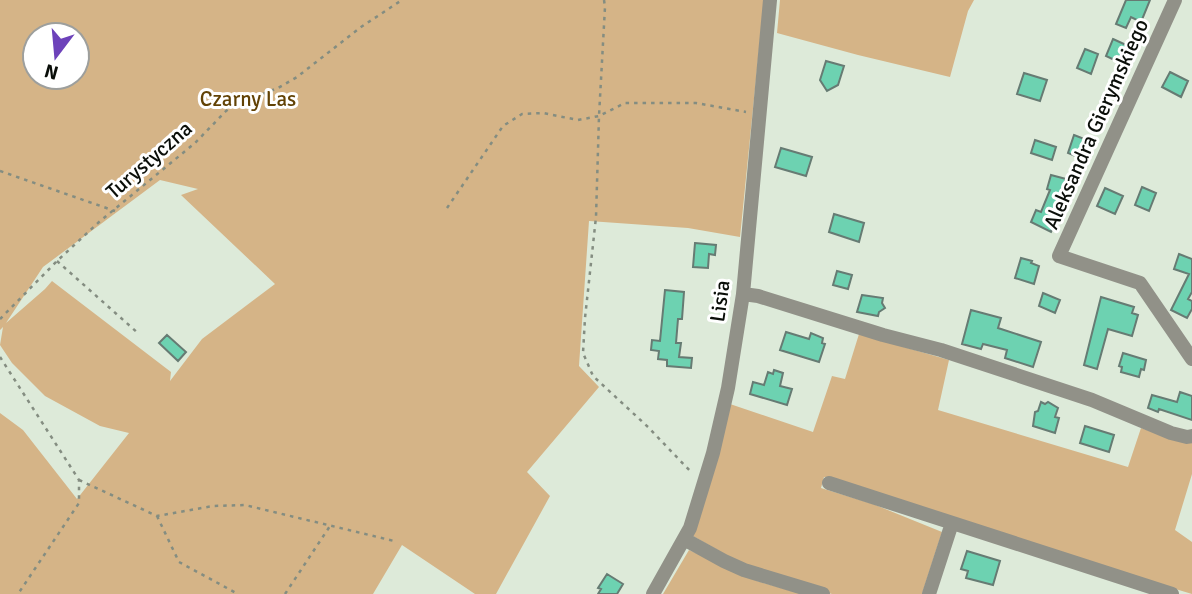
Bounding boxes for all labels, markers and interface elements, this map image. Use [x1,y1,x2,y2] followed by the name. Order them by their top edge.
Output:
[1038,15,1154,233] street label: Aleksandra Gierymskiego
[21,21,91,91] north arrow
[42,58,61,85] text: N
[200,86,296,112] park label: Czarny Las
[101,116,197,204] street label: Turystyczna
[704,278,736,324] street label: Lisia

